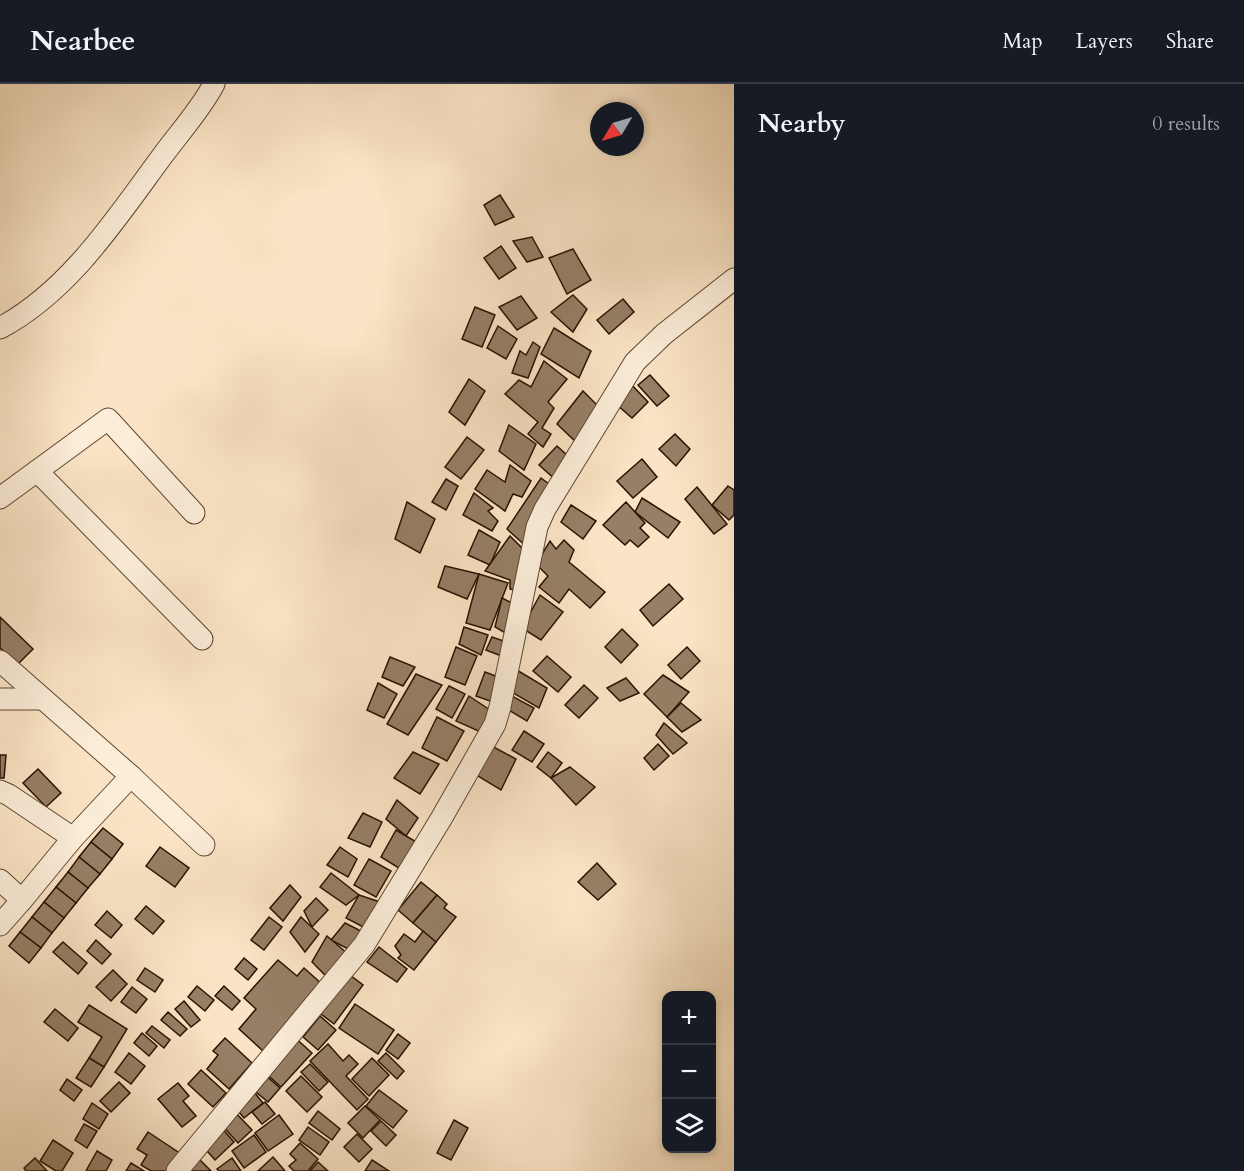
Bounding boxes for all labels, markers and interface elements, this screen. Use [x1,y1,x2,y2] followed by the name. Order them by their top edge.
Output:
[30,22,135,60] text: Nearbee
[1003,27,1043,56] text: Map
[1076,27,1133,56] text: Layers
[1166,27,1214,56] text: Share
[590,102,644,156] north arrow
[758,106,846,141] text: Nearby
[1152,110,1220,137] text: 0 results
[662,991,716,1153] map controls
[662,991,716,1045] button: +
[662,1045,716,1099] button: −
[662,1099,716,1153] button: layers

